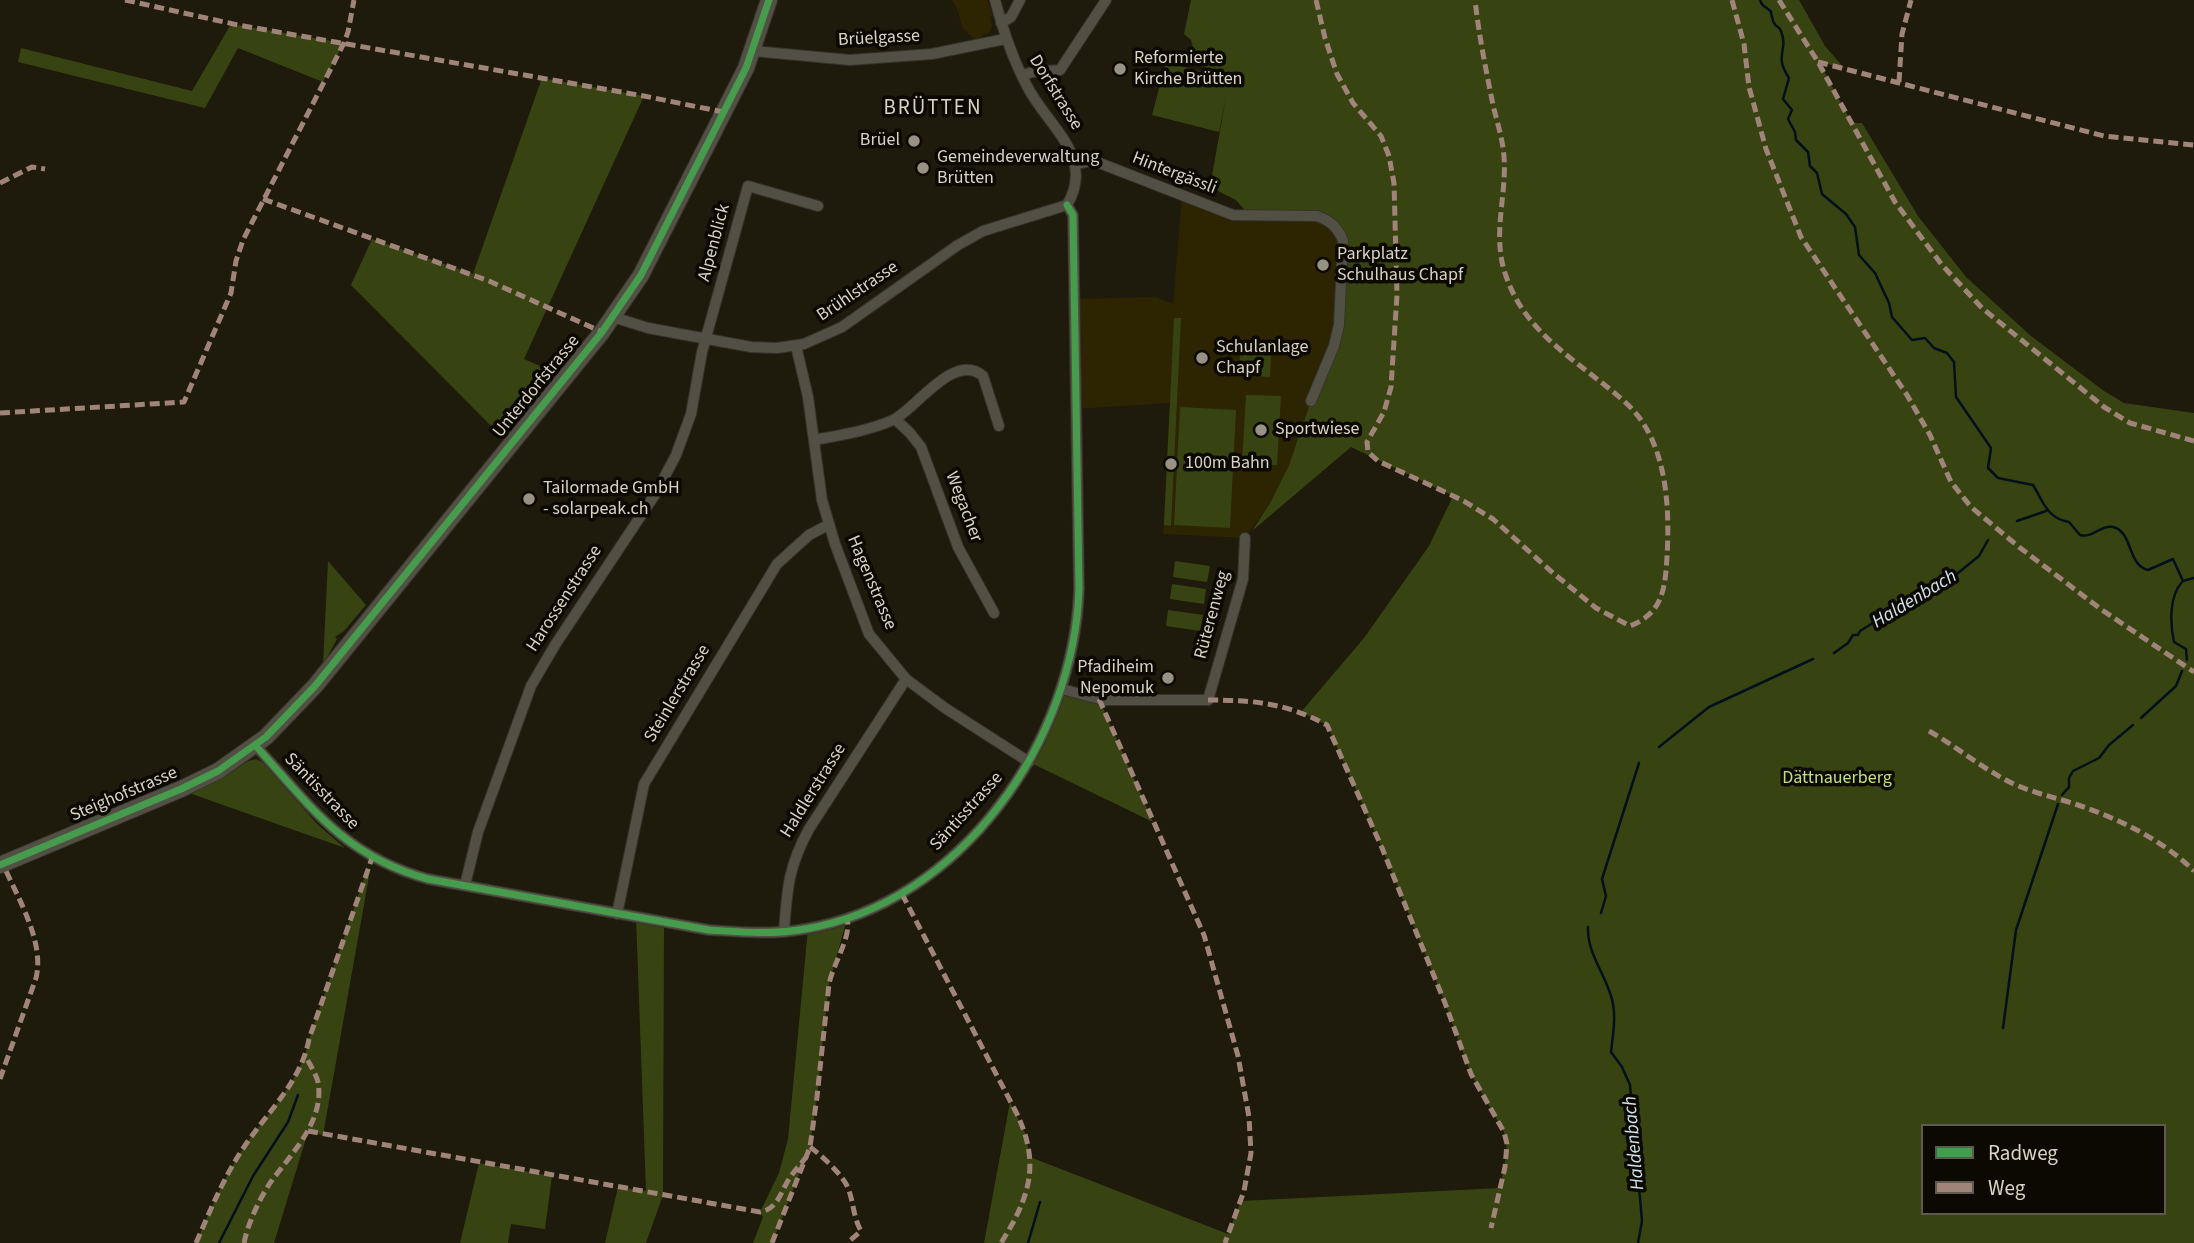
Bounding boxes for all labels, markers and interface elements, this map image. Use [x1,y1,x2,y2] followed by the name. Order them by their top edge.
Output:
[837,26,921,52] street label: Brüelgasse
[1134,48,1242,90] place label: Reformierte Kirche Brütten
[1023,51,1087,135] street label: Dorfstrasse
[1112,61,1128,77] marker: Reformierte Kirche Brütten
[884,96,982,122] district label: BRÜTTEN
[860,130,900,152] place label: Brüel
[906,133,922,149] marker: Brüel
[937,147,1099,190] place label: Gemeindeverwaltung Brütten
[1129,148,1219,200] street label: Hintergässli
[915,160,931,176] marker: Gemeindeverwaltung Brütten
[694,202,736,284] street label: Alpenblick
[1337,244,1463,286] place label: Parkplatz Schulhaus Chapf
[813,257,903,327] street label: Brühlstrasse
[1315,257,1331,273] marker: Parkplatz Schulhaus Chapf
[489,331,585,443] street label: Unterdorfstrasse
[1216,337,1308,380] place label: Schulanlage Chapf
[1194,350,1210,366] marker: Schulanlage Chapf
[1275,419,1359,441] place label: Sportwiese
[1253,422,1269,438] marker: Sportwiese
[1185,453,1270,475] place label: 100m Bahn
[1163,456,1179,472] marker: 100m Bahn
[940,469,986,545] street label: Wegacher
[543,478,680,520] place label: Tailormade GmbH - solarpeak.ch
[521,491,537,507] marker: Tailormade GmbH - solarpeak.ch
[841,532,901,634] street label: Hagenstrasse
[523,542,607,656] street label: Harossenstrasse
[1869,566,1961,634] water label: Haldenbach
[1191,569,1235,661] street label: Rüterenweg
[640,641,716,747] street label: Steinlerstrasse
[1077,657,1154,700] place label: Pfadiheim Nepomuk
[1160,670,1176,686] marker: Pfadiheim Nepomuk
[776,740,852,842] street label: Haldlerstrasse
[279,749,363,835] street label: Säntisstrasse
[67,763,181,827] street label: Steighofstrasse
[926,768,1008,856] street label: Säntisstrasse
[1782,768,1892,790] park label: Dättnauerberg
[1620,1095,1650,1191] water label: Haldenbach
[1921,1124,2166,1215] legend
[1988,1138,2058,1168] text: Radweg
[1988,1173,2025,1203] text: Weg

